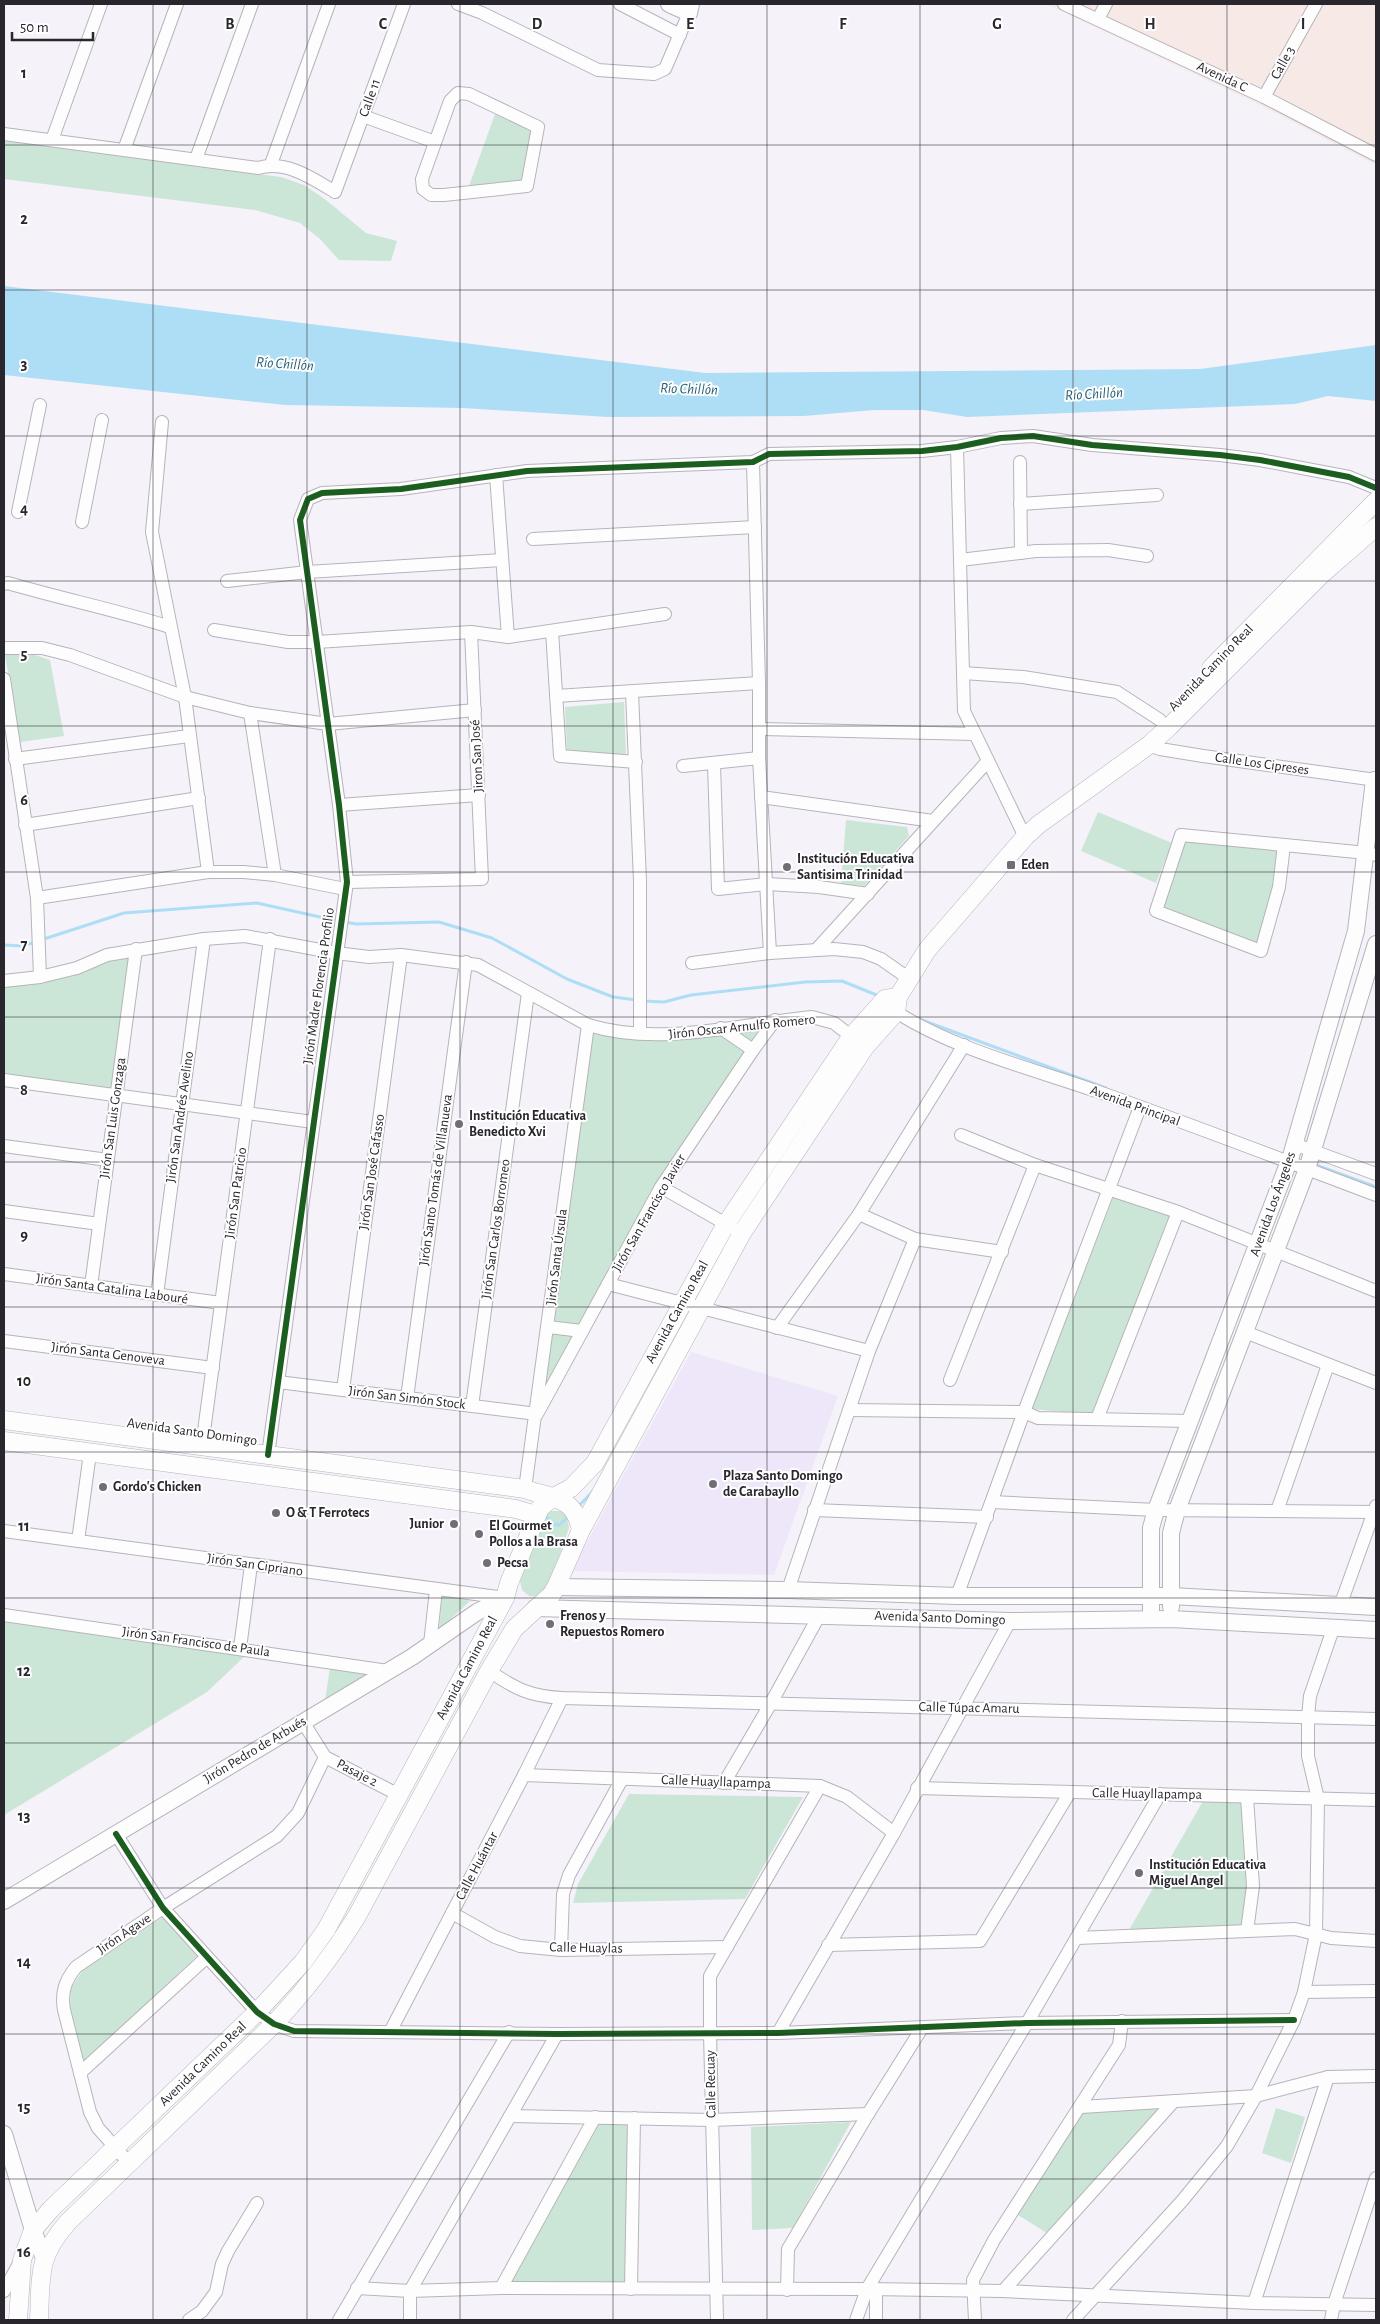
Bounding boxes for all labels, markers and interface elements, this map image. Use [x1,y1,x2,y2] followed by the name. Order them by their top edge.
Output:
[12,10,94,42] scale bar
[225,16,235,32] text: B
[379,16,388,32] text: C
[532,16,543,32] text: D
[686,16,694,32] text: E
[839,16,847,32] text: F
[992,16,1002,32] text: G
[1144,16,1156,32] text: H
[1301,16,1305,32] text: I
[20,20,49,35] text: 50 m
[1268,44,1298,82] street label: Calle 3
[1195,59,1249,95] street label: Avenida C
[21,65,27,81] text: 1
[357,77,383,119] street label: Calle 11
[20,211,28,227] text: 2
[256,354,314,374] water label: Río Chillón
[21,356,28,372] text: 3
[660,380,718,398] water label: Río Chillón
[1065,385,1123,403] water label: Río Chillón
[20,501,28,517] text: 4
[1166,622,1256,714] street label: Avenida Camino Real
[21,646,28,662] text: 5
[468,719,486,793] street label: Jiron San José
[1214,750,1310,778] street label: Calle Los Cipreses
[20,792,28,808] text: 6
[797,852,915,882] place label: Institución Educativa Santisima Trinidad
[1021,858,1049,872] place label: Eden
[1005,859,1017,871] marker: Eden
[781,861,793,873] marker: Institución Educativa Santisima Trinidad
[301,907,337,1065] street label: Jirón Madre Florencia Profilio
[21,937,28,953] text: 7
[668,1012,816,1042] street label: Jirón Oscar Arnulfo Romero
[164,1050,196,1184] street label: Jirón San Andrés Avelino
[98,1056,128,1179] street label: Jirón San Luis Gonzaga
[20,1082,28,1098] text: 8
[1088,1083,1182,1129] street label: Avenida Principal
[417,1093,455,1267] street label: Jirón Santo Tomás de Villanueva
[469,1109,587,1139] place label: Institución Educativa Benedicto Xvi
[357,1113,387,1231] street label: Jirón San José Cafasso
[453,1118,465,1130] marker: Institución Educativa Benedicto Xvi
[223,1146,249,1240] street label: Jirón San Patricio
[1245,1149,1298,1258] street label: Avenida Los Ángeles
[610,1151,689,1274] street label: Jirón San Francisco Javier
[479,1158,513,1300] street label: Jirón San Carlos Borromeo
[541,1207,570,1306] street label: Jirón Santa Úrsula
[20,1227,28,1243] text: 9
[643,1258,711,1366] street label: Avenida Camino Real
[35,1271,189,1307] street label: Jirón Santa Catalina Labouré
[50,1340,166,1368] street label: Jirón Santa Genoveva
[17,1373,31,1389] text: 10
[348,1384,467,1412] street label: Jirón San Simón Stock
[126,1416,258,1448] street label: Avenida Santo Domingo
[723,1469,843,1499] place label: Plaza Santo Domingo de Carabayllo
[707,1478,719,1490] marker: Plaza Santo Domingo de Carabayllo
[113,1480,201,1494] place label: Gordo's Chicken
[97,1481,109,1493] marker: Gordo's Chicken
[286,1506,370,1520] place label: O & T Ferrotecs
[270,1507,282,1519] marker: O & T Ferrotecs
[409,1517,444,1531] place label: Junior
[18,1518,30,1534] text: 11
[448,1518,460,1530] marker: Junior
[489,1519,578,1549] place label: El Gourmet Pollos a la Brasa
[473,1528,485,1540] marker: El Gourmet Pollos a la Brasa
[206,1551,304,1579] street label: Jirón San Cipriano
[497,1556,529,1570] place label: Pecsa
[481,1557,493,1569] marker: Pecsa
[560,1609,664,1639] place label: Frenos y Repuestos Romero
[874,1609,1006,1627] street label: Avenida Santo Domingo
[434,1614,500,1722] street label: Avenida Camino Real
[544,1618,556,1630] marker: Frenos y Repuestos Romero
[121,1625,271,1659] street label: Jirón San Francisco de Paula
[17,1663,31,1679] text: 12
[918,1700,1020,1716] street label: Calle Túpac Amaru
[201,1714,309,1786] street label: Jirón Pedro de Arbués
[334,1757,380,1789] street label: Pasaje 2
[661,1773,772,1791] street label: Calle Huayllapampa
[1092,1786,1203,1802] street label: Calle Huayllapampa
[18,1808,30,1824] text: 13
[453,1829,501,1902] street label: Calle Huántar
[1149,1858,1267,1888] place label: Institución Educativa Miguel Angel
[1133,1867,1145,1879] marker: Institución Educativa Miguel Angel
[93,1908,153,1957] street label: Jirón Ágave
[549,1940,623,1956] street label: Calle Huaylas
[17,1954,31,1970] text: 14
[157,2019,249,2109] street label: Avenida Camino Real
[703,2050,719,2118] street label: Calle Recuay
[18,2099,30,2115] text: 15
[17,2244,31,2260] text: 16

